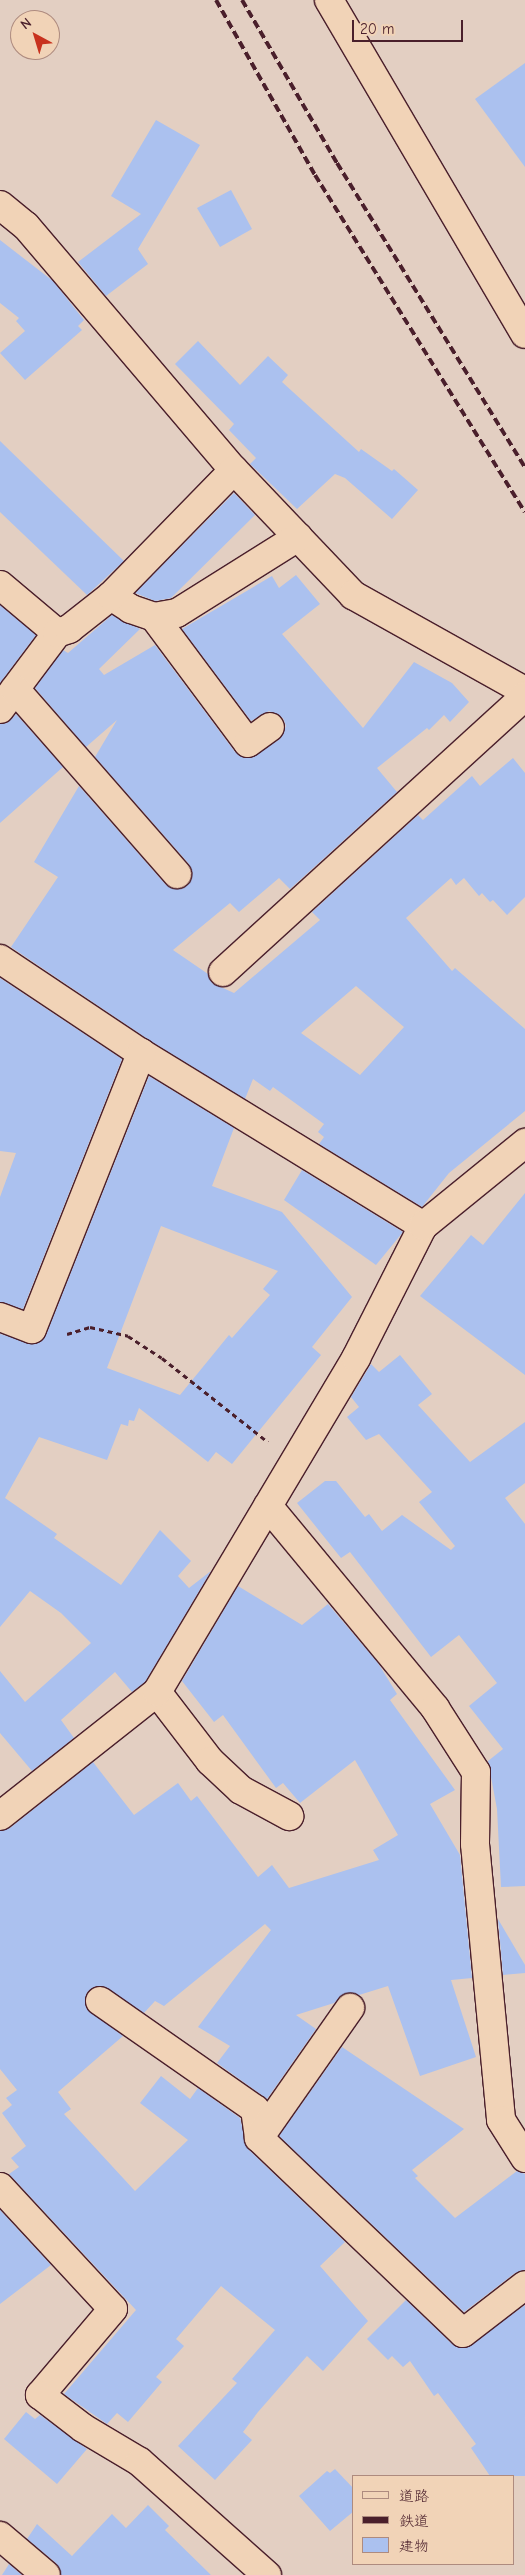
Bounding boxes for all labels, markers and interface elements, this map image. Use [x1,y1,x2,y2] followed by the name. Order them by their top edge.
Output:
[10,10,60,60] north arrow
[355,10,466,42] scale bar
[17,14,35,33] text: N
[360,20,394,38] text: 20 m
[352,2475,515,2565] legend
[399,2487,429,2505] text: 道路
[399,2512,429,2530] text: 鉄道
[399,2537,429,2555] text: 建物

